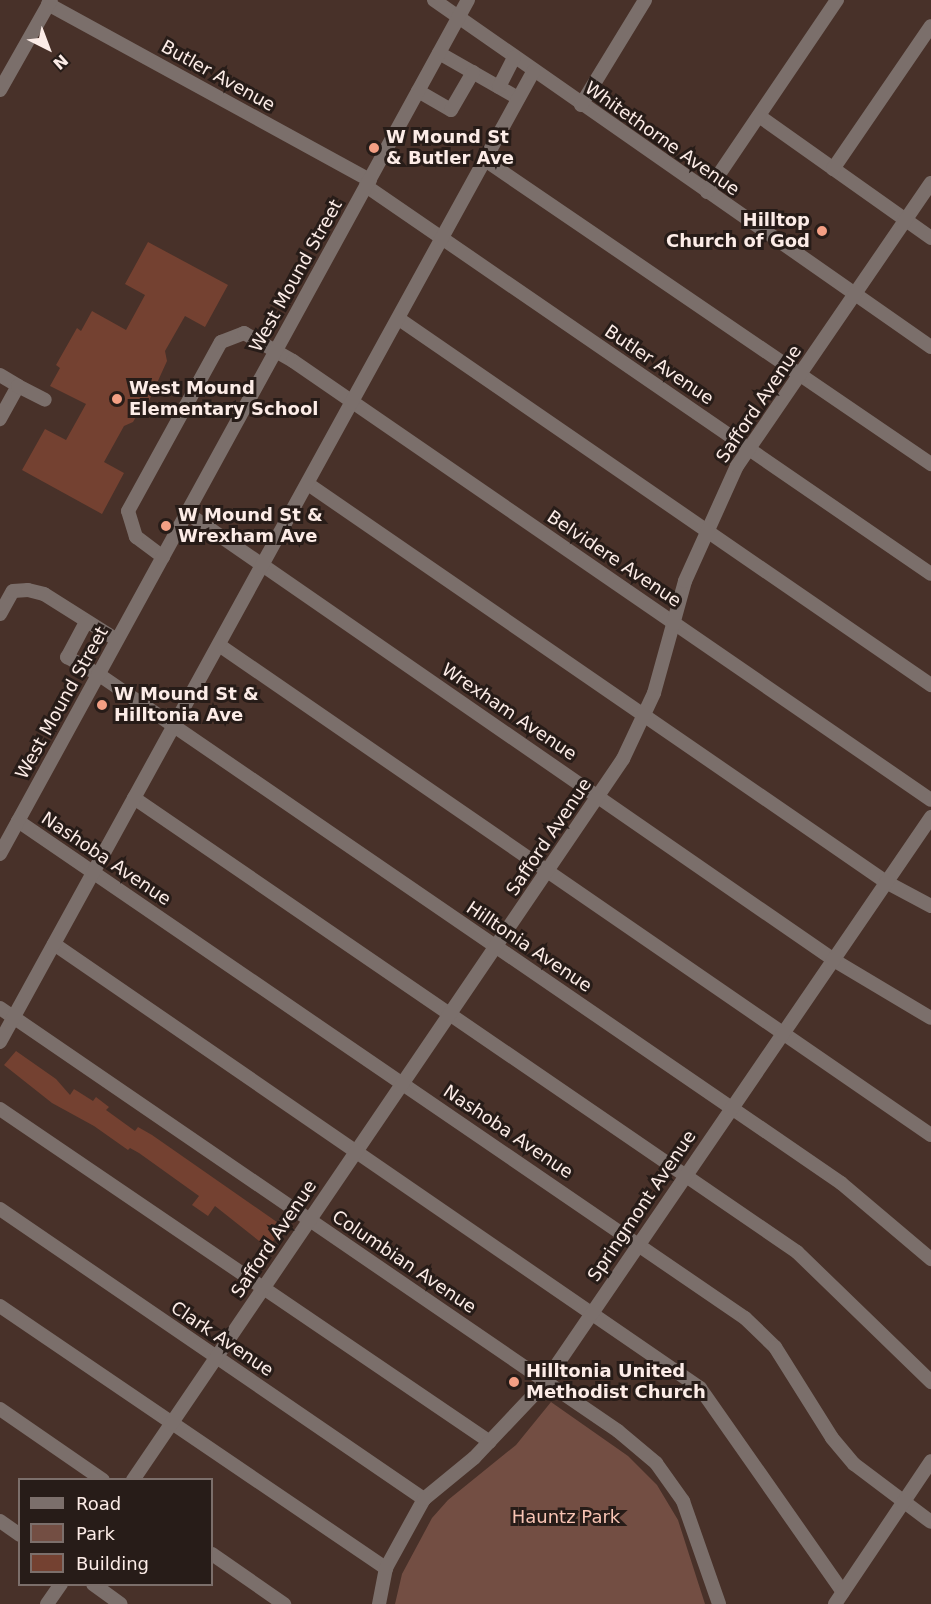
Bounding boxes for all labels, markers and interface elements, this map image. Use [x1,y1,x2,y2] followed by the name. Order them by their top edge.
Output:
[18,18,78,78] north arrow
[157,36,279,116] street label: Butler Avenue
[49,50,72,73] text: N
[580,77,744,201] street label: Whitethorne Avenue
[386,127,514,170] place label: W Mound St & Butler Ave
[367,141,381,155] marker: W Mound St & Butler Ave
[245,196,347,356] street label: West Mound Street
[666,210,810,252] place label: Hilltop Church of God
[815,224,829,238] marker: Hilltop Church of God
[600,321,718,409] street label: Butler Avenue
[712,341,806,467] street label: Safford Avenue
[129,378,318,420] place label: West Mound Elementary School
[110,392,124,406] marker: West Mound Elementary School
[178,505,323,548] place label: W Mound St & Wrexham Ave
[543,506,685,612] street label: Belvidere Avenue
[159,519,173,533] marker: W Mound St & Wrexham Ave
[11,623,113,783] street label: West Mound Street
[437,659,581,765] street label: Wrexham Avenue
[114,684,259,726] place label: W Mound St & Hilltonia Ave
[95,698,109,712] marker: W Mound St & Hilltonia Ave
[502,774,596,900] street label: Safford Avenue
[37,808,175,910] street label: Nashoba Avenue
[462,897,596,997] street label: Hilltonia Avenue
[439,1081,577,1183] street label: Nashoba Avenue
[583,1126,701,1286] street label: Springmont Avenue
[227,1176,321,1302] street label: Safford Avenue
[328,1206,480,1318] street label: Columbian Avenue
[167,1297,277,1381] street label: Clark Avenue
[526,1361,706,1404] place label: Hilltonia United Methodist Church
[507,1375,521,1389] marker: Hilltonia United Methodist Church
[18,1478,213,1586] legend
[76,1493,121,1514] text: Road
[512,1506,620,1528] park label: Hauntz Park
[76,1523,115,1544] text: Park
[76,1553,149,1574] text: Building

